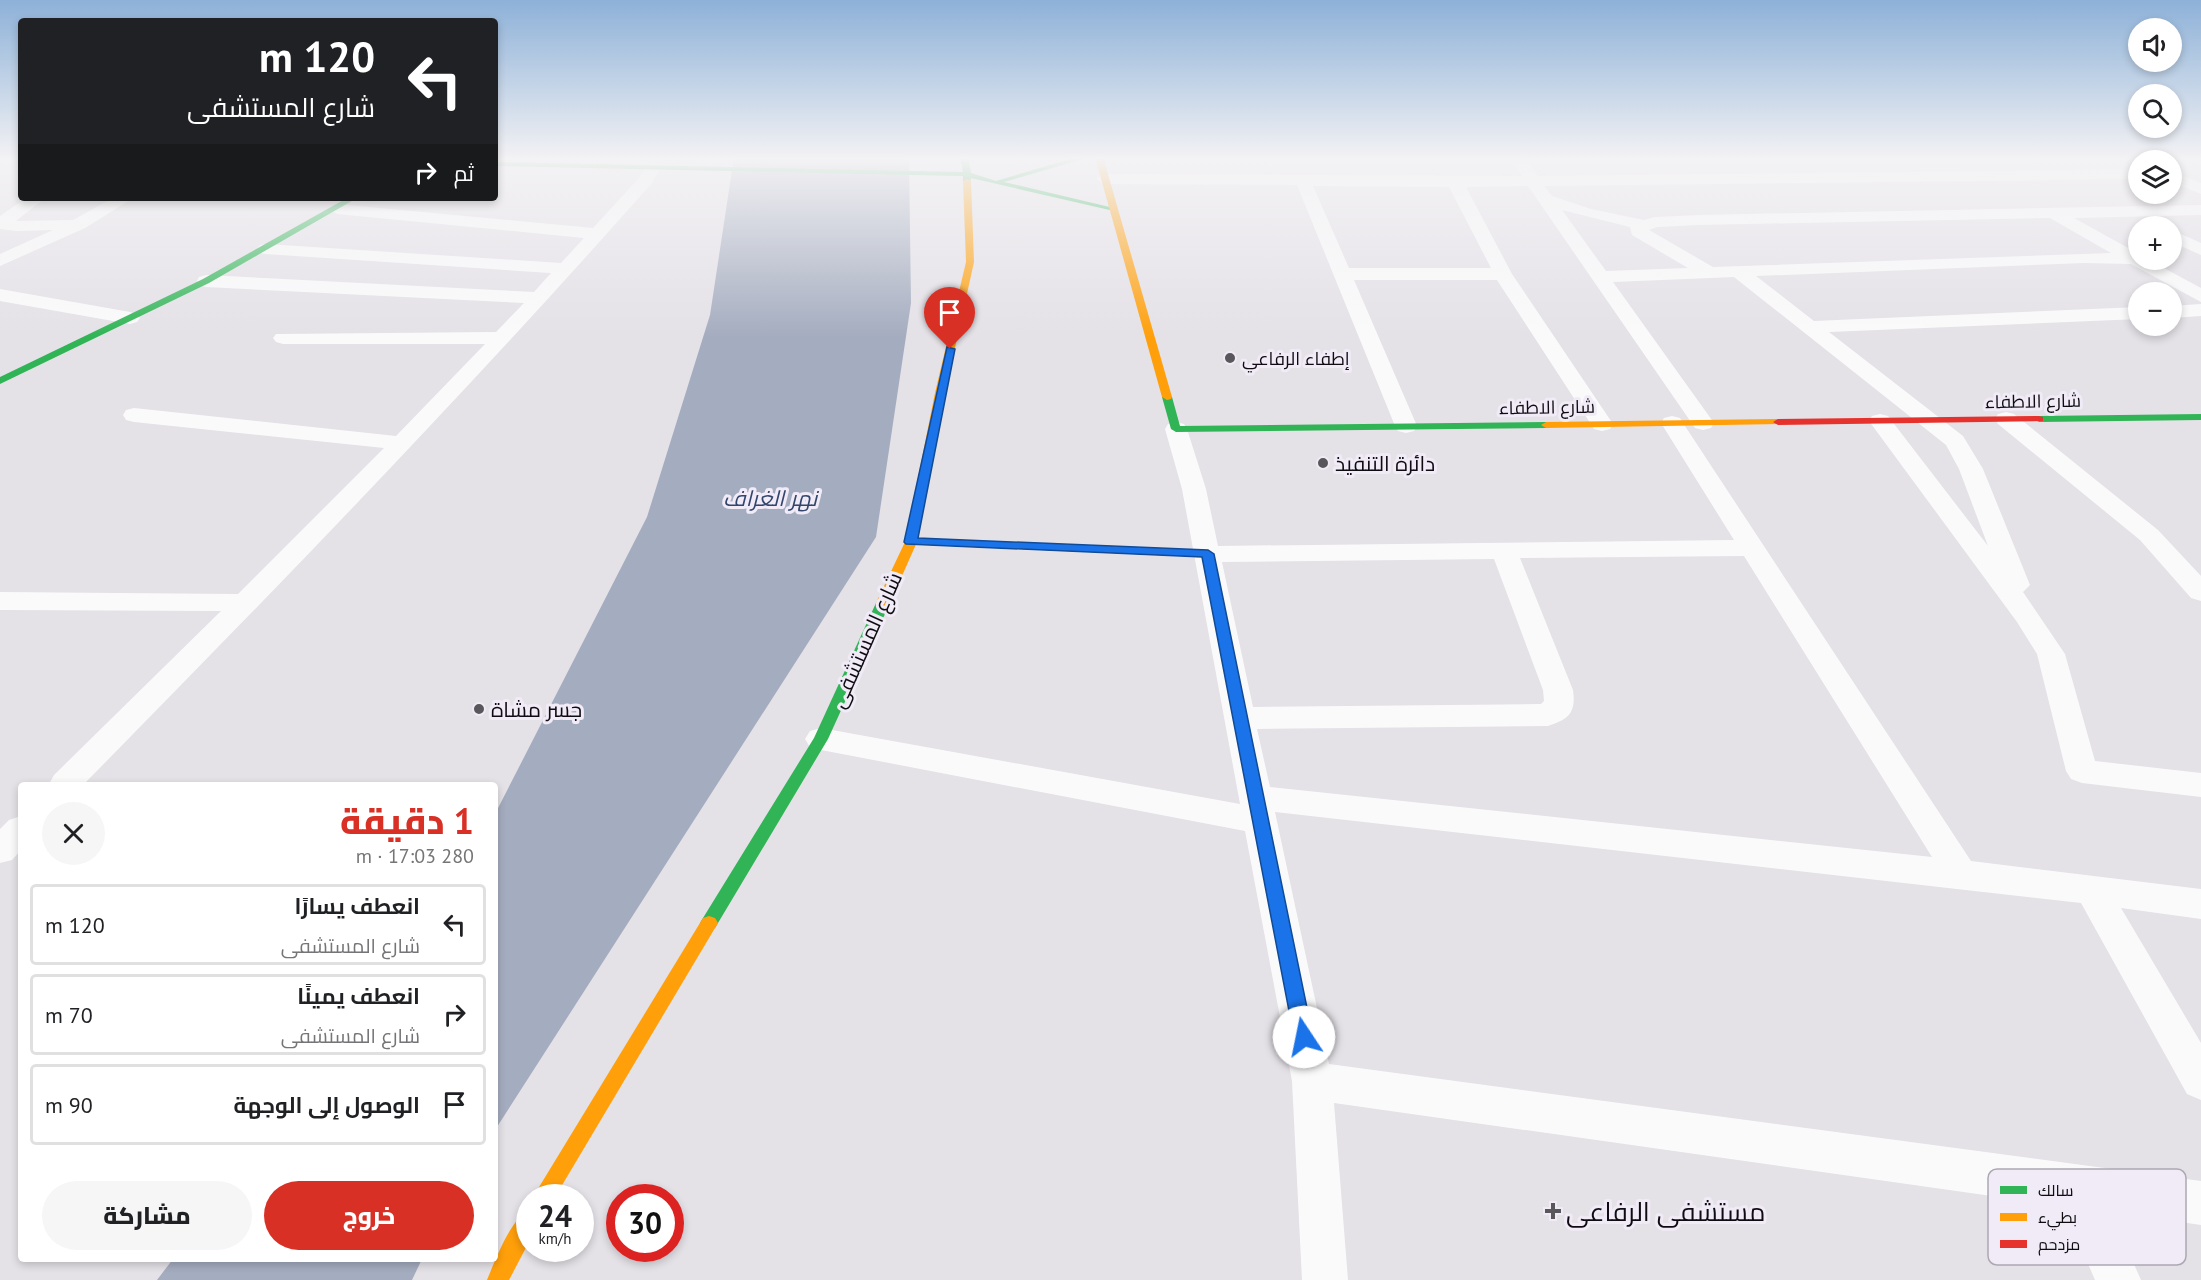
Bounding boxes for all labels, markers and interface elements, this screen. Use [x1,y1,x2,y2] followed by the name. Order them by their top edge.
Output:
[2128,18,2182,336] map controls
[2128,18,2182,72] button: sound
[259,29,375,84] text: 120 m
[396,42,474,120] icon: left
[2128,84,2182,138] button: search
[187,90,375,124] text: شارع المستشفى
[2128,150,2182,204] button: layers
[409,156,442,189] icon: right
[454,159,474,187] text: ثم
[2128,216,2182,270] button: +
[2128,282,2182,336] button: −
[924,287,975,349] pin
[933,296,966,329] icon: arrive
[1242,347,1350,373] place label: إطفاء الرفاعي
[1223,351,1237,365] marker: إطفاء الرفاعي
[1985,389,2081,414] street label: شارع الاطفاء
[1499,395,1595,420] street label: شارع الاطفاء
[1335,450,1435,477] place label: دائرة التنفيذ
[1316,456,1330,470] marker: دائرة التنفيذ
[723,484,819,512] water label: نهر الغراف
[824,568,909,713] street label: شارع المستشفى
[491,696,582,723] place label: جسر مشاة
[472,702,486,716] marker: جسر مشاة
[340,797,474,844] text: 1 دقيقة
[42,802,105,865] button: close
[356,843,474,869] text: 280 m · 17:03
[294,892,420,920] text: انعطف يسارًا
[438,908,471,941] icon: left
[45,911,105,939] text: 120 m
[281,933,420,959] text: شارع المستشفى
[297,982,420,1010] text: انعطف يمينًا
[438,998,471,1031] icon: right
[45,1001,93,1029] text: 70 m
[1272,1005,1336,1069] position arrow
[281,1023,420,1049] text: شارع المستشفى
[438,1088,471,1121] icon: arrive
[45,1091,93,1119] text: 90 m
[234,1091,420,1119] text: الوصول إلى الوجهة
[1988,1169,2186,1265] legend
[2038,1180,2073,1200] text: سالك
[42,1181,252,1250] button: مشاركة
[264,1181,474,1250] button: خروج
[606,1184,684,1262] speed limit sign: 30
[1566,1195,1765,1228] place label: مستشفی الرفاعی
[538,1196,572,1235] text: 24
[1544,1202,1562,1220] marker: مستشفی الرفاعی
[2038,1207,2077,1231] text: بطيء
[539,1229,571,1248] text: km/h
[2038,1234,2080,1256] text: مزدحم

